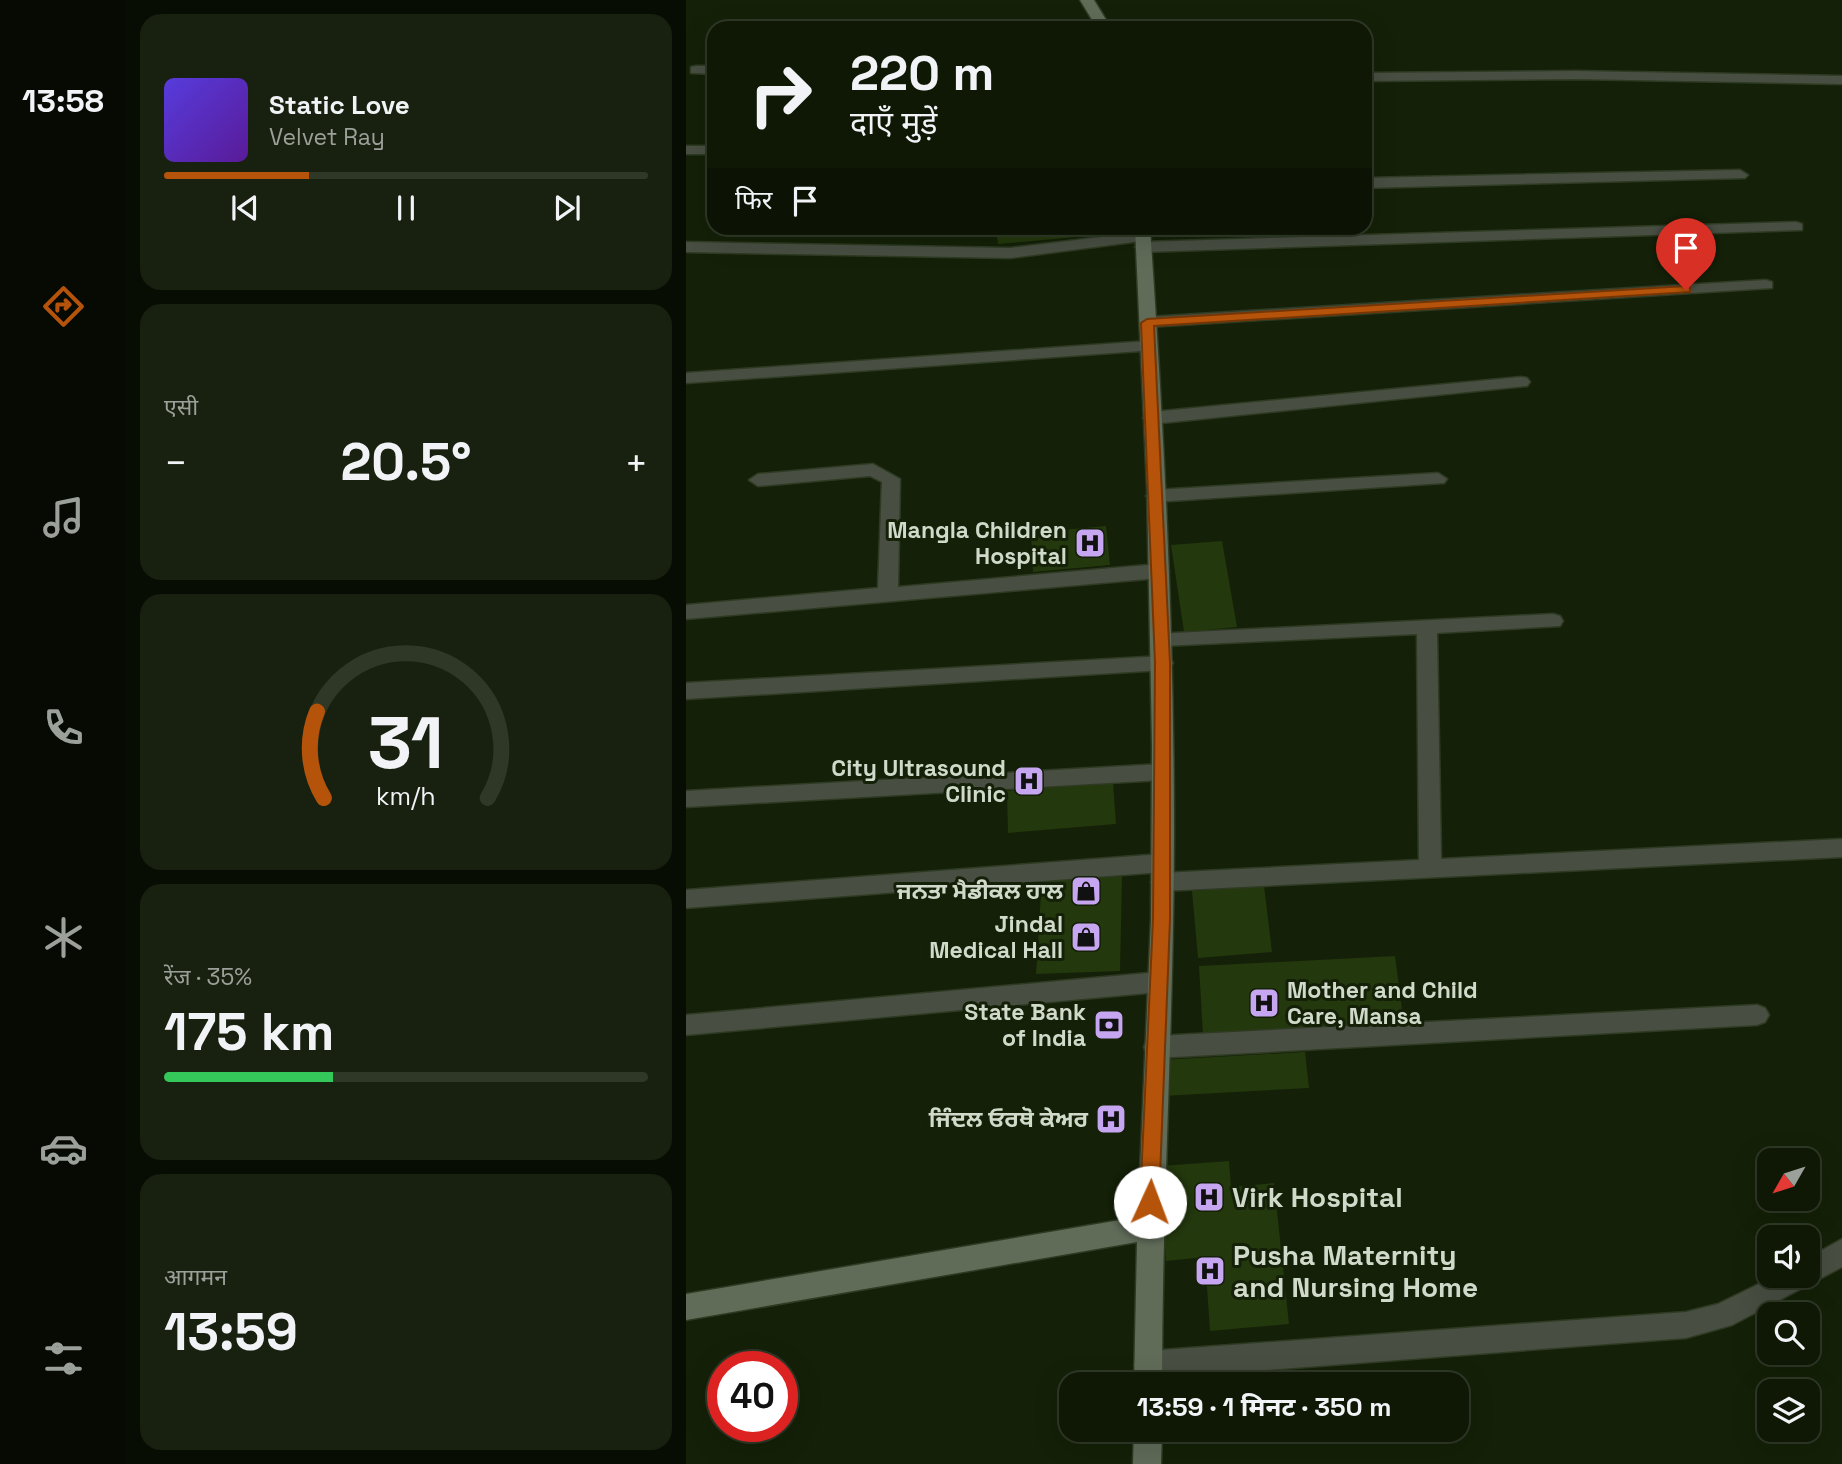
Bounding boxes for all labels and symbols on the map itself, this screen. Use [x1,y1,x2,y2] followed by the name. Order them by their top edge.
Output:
[1656,218,1716,290] pin
[887,515,1067,571] place label: Mangla Children Hospital
[1073,526,1107,560] hospital icon: Mangla Children Hospital
[831,753,1006,809] place label: City Ultrasound Clinic
[1012,764,1046,798] hospital icon: City Ultrasound Clinic
[1069,874,1103,908] shop icon: ਜਨਤਾ ਮੈਡੀਕਲ ਹਾਲ
[896,876,1063,906] place label: ਜਨਤਾ ਮੈਡੀਕਲ ਹਾਲ
[929,909,1063,965] place label: Jindal Medical Hall
[1069,920,1103,954] shop icon: Jindal Medical Hall
[1287,975,1478,1031] place label: Mother and Child Care, Mansa
[1247,986,1281,1020] hospital icon: Mother and Child Care, Mansa
[964,997,1086,1053] place label: State Bank of India
[1092,1008,1126,1042] bank icon: State Bank of India
[1094,1102,1128,1136] hospital icon: ਜਿੰਦਲ ਓਰਥੋ ਕੇਅਰ
[928,1104,1089,1134] place label: ਜਿੰਦਲ ਓਰਥੋ ਕੇਅਰ
[1757,1148,1820,1211] north arrow
[1113,1165,1187,1239] position arrow
[1232,1179,1403,1215] place label: Virk Hospital
[1192,1180,1226,1214] hospital icon: Virk Hospital
[1233,1237,1478,1305] place label: Pusha Maternity and Nursing Home
[1193,1254,1227,1288] hospital icon: Pusha Maternity and Nursing Home
[707,1351,798,1442] speed limit sign: 40

